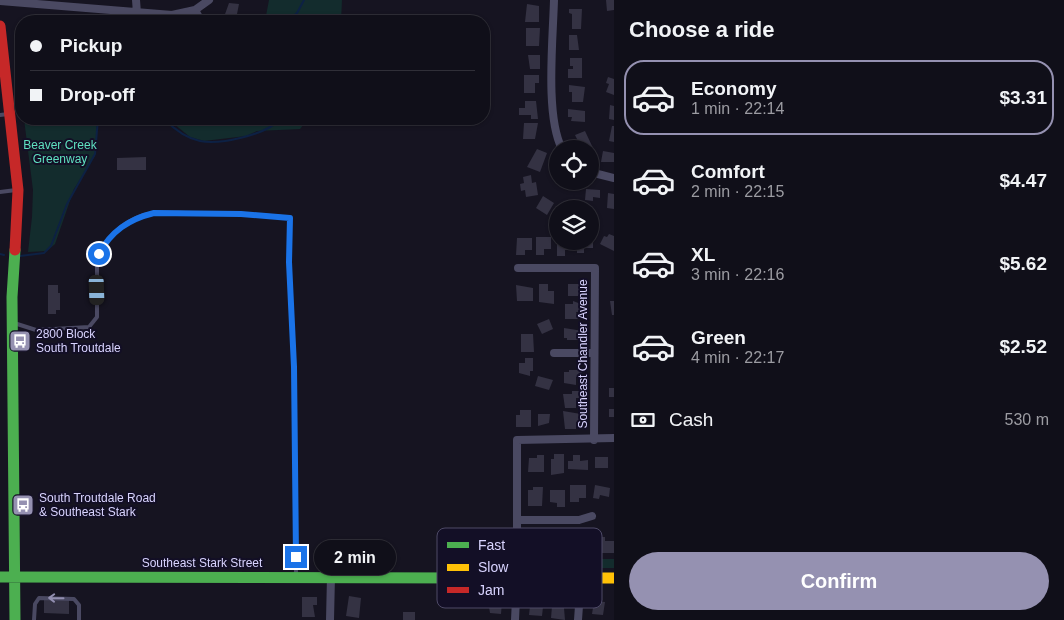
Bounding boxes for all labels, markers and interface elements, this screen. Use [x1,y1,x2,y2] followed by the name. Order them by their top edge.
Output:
[629,17,774,42] text: Choose a ride
[60,35,122,56] text: Pickup
[631,75,676,120] icon: car
[691,78,777,99] text: Economy
[60,84,135,105] text: Drop-off
[999,87,1047,108] text: $3.31
[691,100,784,117] text: 1 min · 22:14
[23,138,98,166] park label: Beaver Creek Greenway
[549,140,599,250] map controls
[549,140,599,190] button: locate
[631,158,676,203] icon: car
[691,161,765,182] text: Comfort
[999,170,1047,191] text: $4.47
[691,183,784,200] text: 2 min · 22:15
[549,200,599,250] button: layers
[631,241,676,286] icon: car
[88,243,110,265] route start
[691,244,715,265] text: XL
[999,253,1047,274] text: $5.62
[691,266,784,283] text: 3 min · 22:16
[88,275,105,305] car
[576,279,590,429] street label: Southeast Chandler Avenue
[631,324,676,369] icon: car
[36,327,121,355] place label: 2800 Block South Troutdale
[691,327,746,348] text: Green
[8,329,32,353] bus stop icon: 2800 Block South Troutdale
[999,336,1047,357] text: $2.52
[691,349,784,366] text: 4 min · 22:17
[629,406,657,434] icon: cash
[669,409,713,430] text: Cash
[1005,411,1049,428] text: 530 m
[39,491,156,519] place label: South Troutdale Road & Southeast Stark
[11,493,35,517] bus stop icon: South Troutdale Road & Southeast Stark
[437,528,602,608] legend
[478,537,505,553] text: Fast
[314,540,396,574] callout: 2 min
[285,546,307,568] route end
[334,549,376,566] text: 2 min
[629,552,1049,610] button: Confirm
[142,556,263,570] street label: Southeast Stark Street
[478,559,509,575] text: Slow
[478,582,504,598] text: Jam
[48,593,64,603] one-way arrow

